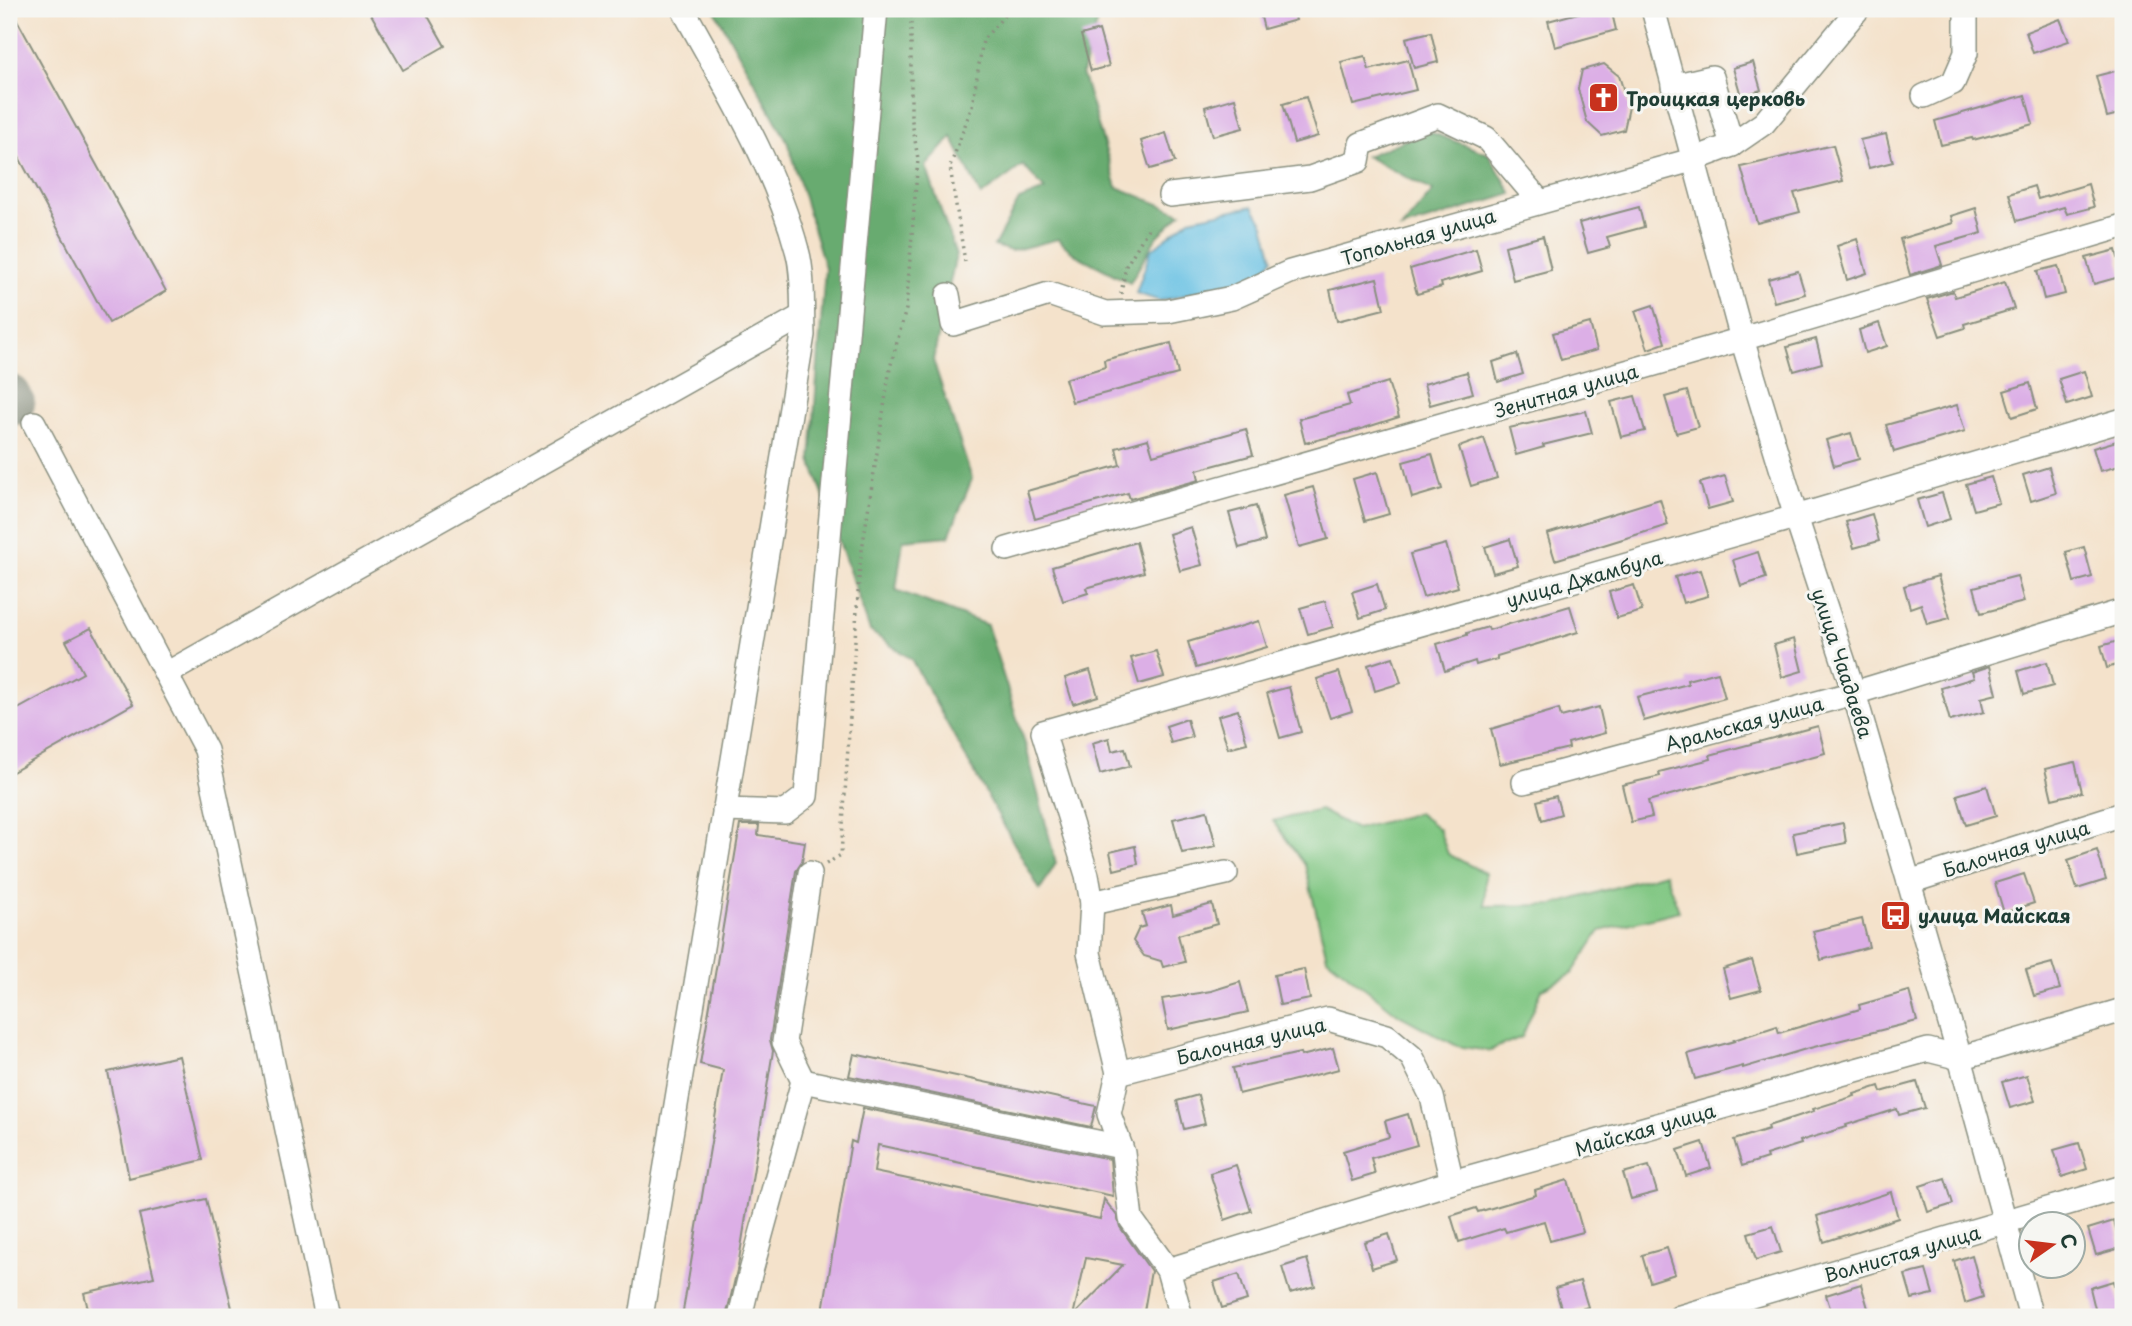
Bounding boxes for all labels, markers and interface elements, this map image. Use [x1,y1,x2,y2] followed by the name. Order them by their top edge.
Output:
[1586,81,1620,115] church icon: Троицкая церковь
[1626,84,1805,112] place label: Троицкая церковь
[1337,201,1499,271] street label: Топольная улица
[1491,356,1641,424] street label: Зенитная улица
[1503,542,1666,614] street label: улица Джамбула
[1806,584,1881,742] street label: улица Чаадаева
[1662,688,1826,758] street label: Аральская улица
[1939,812,2093,884] street label: Балочная улица
[1878,898,1912,932] bus stop icon: улица Майская
[1918,901,2071,929] place label: улица Майская
[1174,1009,1328,1071] street label: Балочная улица
[1571,1096,1719,1162] street label: Майская улица
[2016,1210,2086,1280] north arrow
[1821,1217,1983,1289] street label: Волнистая улица
[2054,1230,2085,1251] text: С

